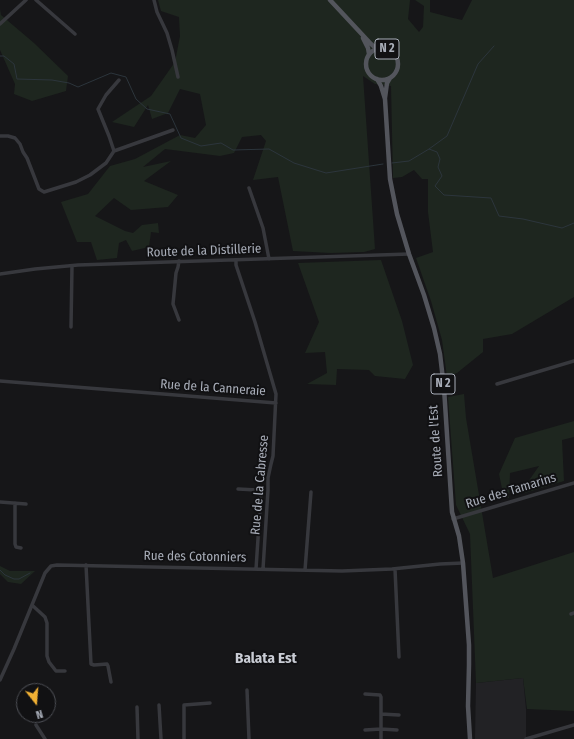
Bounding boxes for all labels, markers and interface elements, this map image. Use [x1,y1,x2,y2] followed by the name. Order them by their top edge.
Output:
[375,39,399,59] road number: N 2
[146,241,262,261] street label: Route de la Distillerie
[431,374,455,394] road number: N 2
[160,377,266,399] street label: Rue de la Canneraie
[426,404,446,478] street label: Route de l'Est
[248,434,272,536] street label: Rue de la Cabresse
[464,470,558,512] street label: Rue des Tamarins
[144,548,246,566] street label: Rue des Cotonniers
[235,650,297,668] district label: Balata Est
[16,683,56,723] north arrow
[34,707,44,721] text: N

